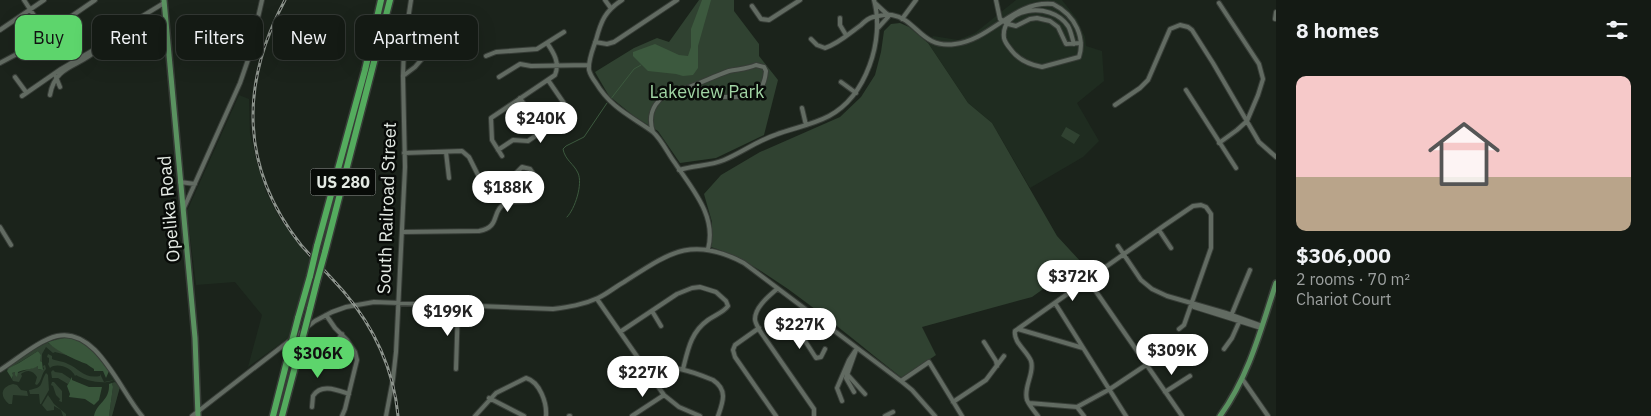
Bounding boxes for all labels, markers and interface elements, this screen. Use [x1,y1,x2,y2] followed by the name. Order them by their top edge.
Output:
[15,15,82,60] chip: Buy
[92,15,166,60] chip: Rent
[176,15,263,60] chip: Filters
[273,15,345,60] chip: New
[355,15,478,60] chip: Apartment
[1296,16,1379,44] text: 8 homes
[1603,16,1631,44] icon: filters
[649,80,765,103] park label: Lakeview Park
[506,102,576,144] pin: $240K
[516,108,566,128] text: $240K
[1419,109,1509,199] icon: home
[372,122,401,294] street label: South Railroad Street
[152,155,185,263] street label: Opelika Road
[310,168,376,196] road number: US 280
[473,170,543,213] pin: $188K
[483,177,533,197] text: $188K
[1296,241,1391,269] text: $306,000
[1038,260,1108,302] pin: $372K
[1048,266,1098,286] text: $372K
[1296,269,1410,289] text: 2 rooms · 70 m²
[1296,289,1391,309] text: Chariot Court
[413,294,483,337] pin: $199K
[423,301,473,321] text: $199K
[765,308,835,350] pin: $227K
[775,314,825,334] text: $227K
[1137,334,1207,376] pin: $309K
[283,336,353,379] pin: $306K
[1147,340,1197,360] text: $309K
[293,343,343,363] text: $306K
[608,356,678,398] pin: $227K
[618,362,668,382] text: $227K

